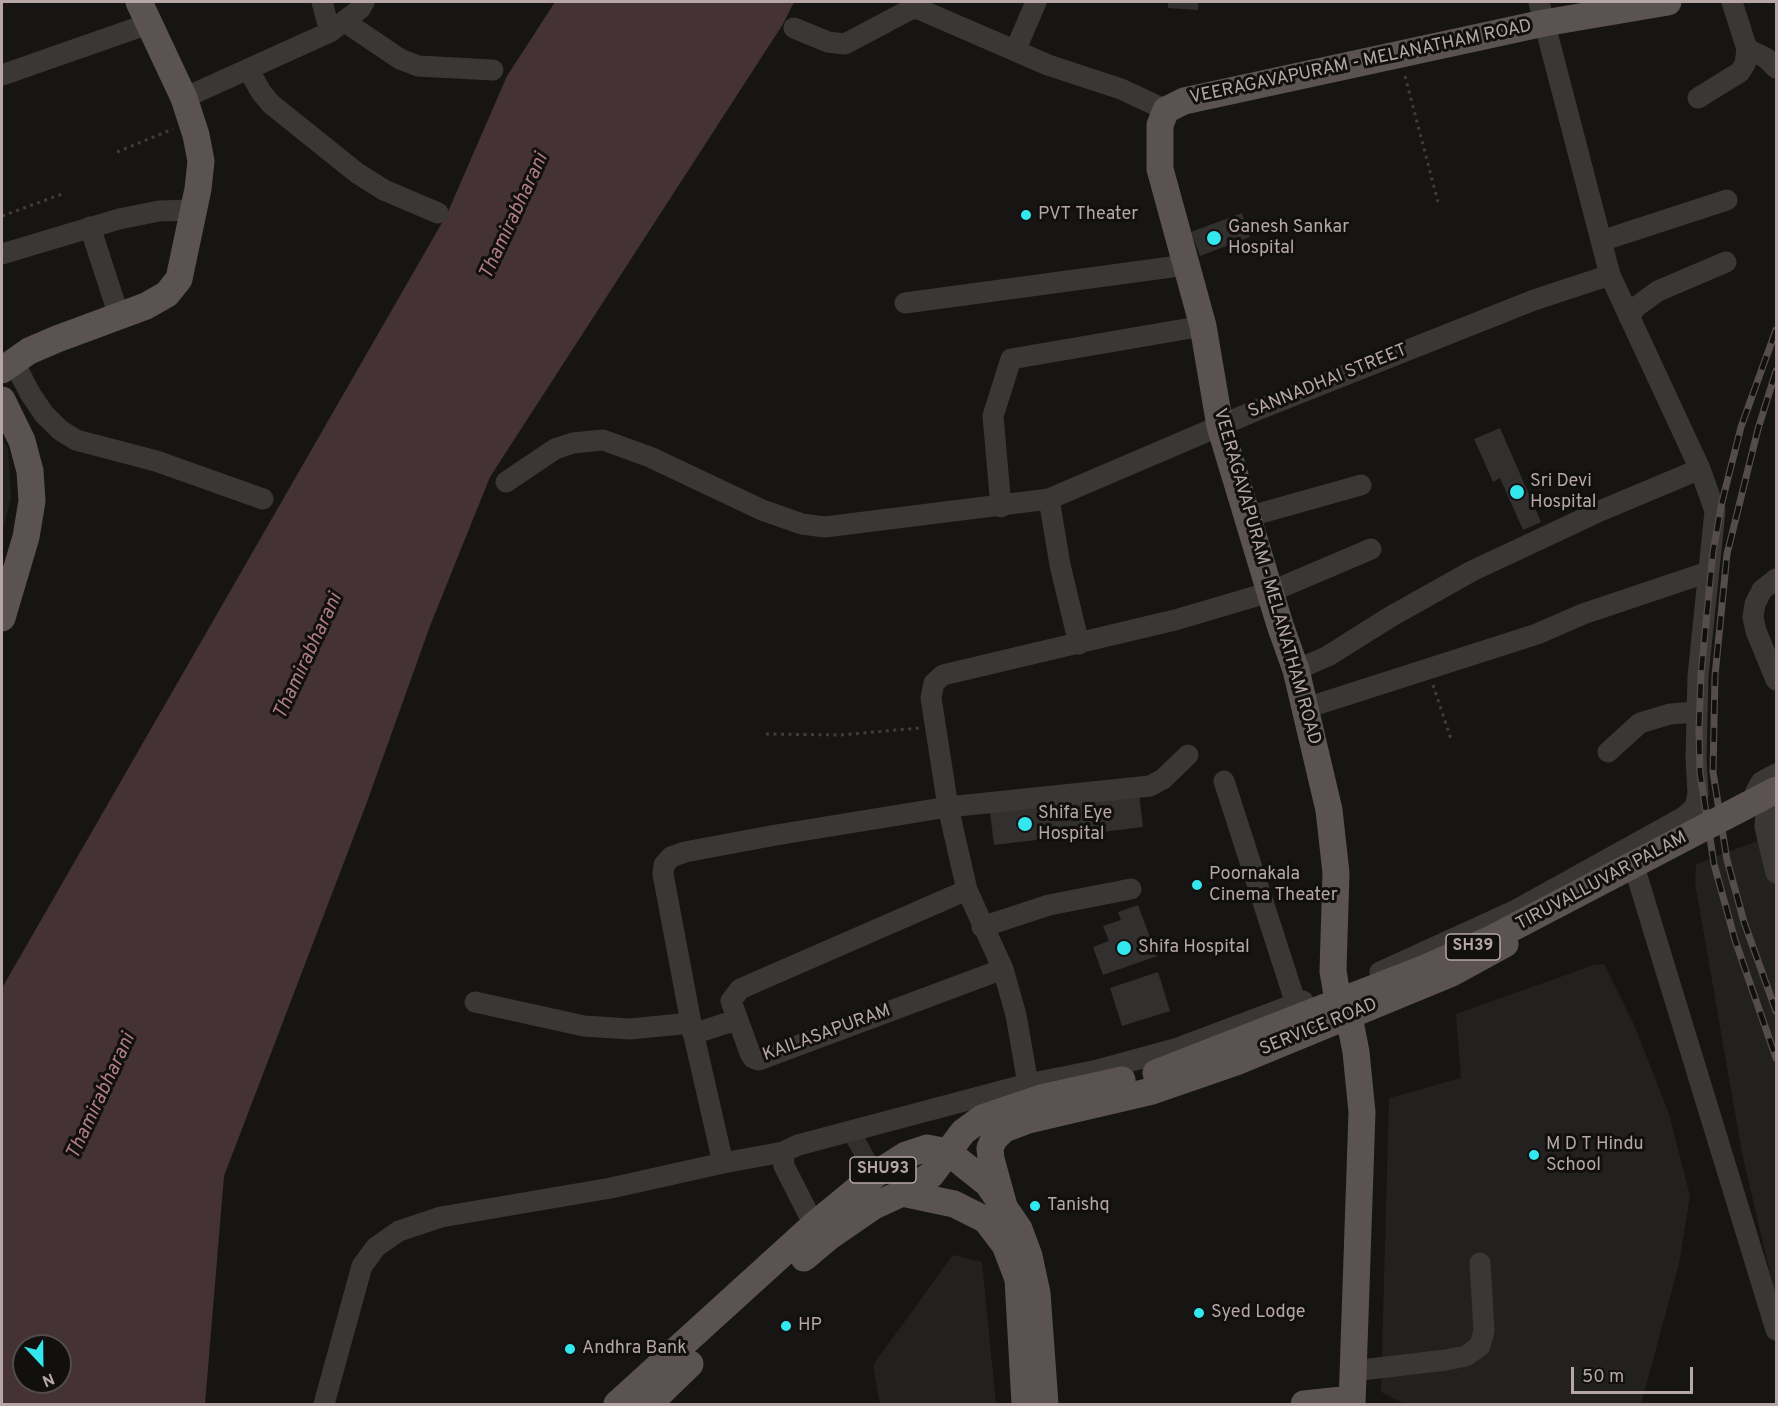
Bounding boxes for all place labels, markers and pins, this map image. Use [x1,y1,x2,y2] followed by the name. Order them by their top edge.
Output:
[1038,204,1138,226] place label: PVT Theater
[1019,208,1033,222] marker: PVT Theater
[1228,217,1349,260] place label: Ganesh Sankar Hospital
[1205,229,1223,247] marker: Ganesh Sankar Hospital
[1530,471,1596,514] place label: Sri Devi Hospital
[1508,483,1526,501] marker: Sri Devi Hospital
[1038,803,1112,846] place label: Shifa Eye Hospital
[1016,815,1034,833] marker: Shifa Eye Hospital
[1209,864,1338,906] place label: Poornakala Cinema Theater
[1190,878,1204,892] marker: Poornakala Cinema Theater
[1138,937,1250,959] place label: Shifa Hospital
[1115,939,1133,957] marker: Shifa Hospital
[1546,1134,1644,1176] place label: M D T Hindu School
[1527,1148,1541,1162] marker: M D T Hindu School
[1047,1195,1110,1217] place label: Tanishq
[1028,1199,1042,1213] marker: Tanishq
[1211,1302,1305,1324] place label: Syed Lodge
[1192,1306,1206,1320] marker: Syed Lodge
[798,1315,822,1337] place label: HP
[779,1319,793,1333] marker: HP
[582,1338,687,1360] place label: Andhra Bank
[563,1342,577,1356] marker: Andhra Bank

